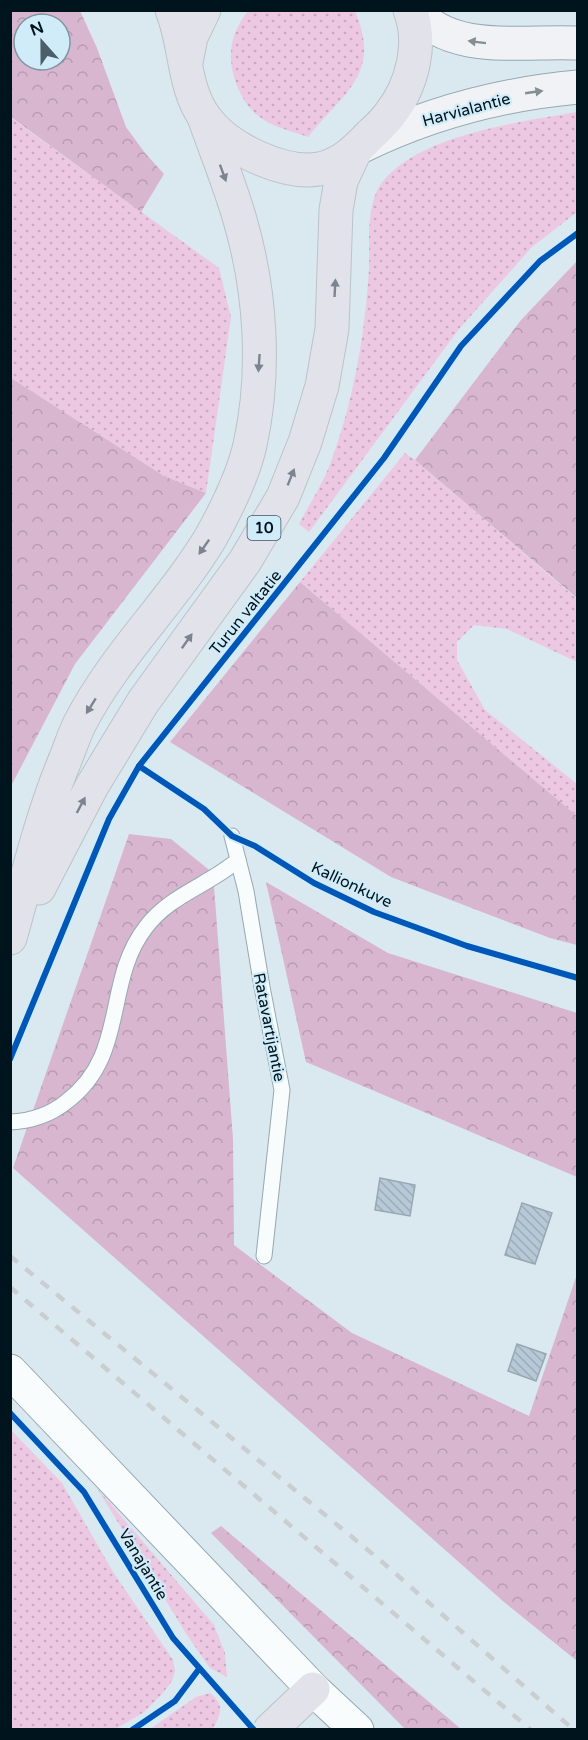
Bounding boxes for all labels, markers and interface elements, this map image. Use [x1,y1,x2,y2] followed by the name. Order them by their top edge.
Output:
[12,12,72,72] north arrow
[27,17,47,41] text: N
[468,37,487,46] one-way arrow
[524,88,543,97] one-way arrow
[420,89,512,131] street label: Harvialantie
[219,164,229,182] one-way arrow
[330,279,339,298] one-way arrow
[254,353,264,372] one-way arrow
[287,468,296,486] one-way arrow
[248,516,280,540] road number: 10
[199,539,210,555] one-way arrow
[205,566,286,659] street label: Turun valtatie
[181,634,193,650] one-way arrow
[86,698,97,714] one-way arrow
[76,796,86,813] one-way arrow
[308,857,395,912] street label: Kallionkuve
[249,971,289,1083] street label: Ratavartijantie
[114,1525,172,1604] street label: Vanajantie

